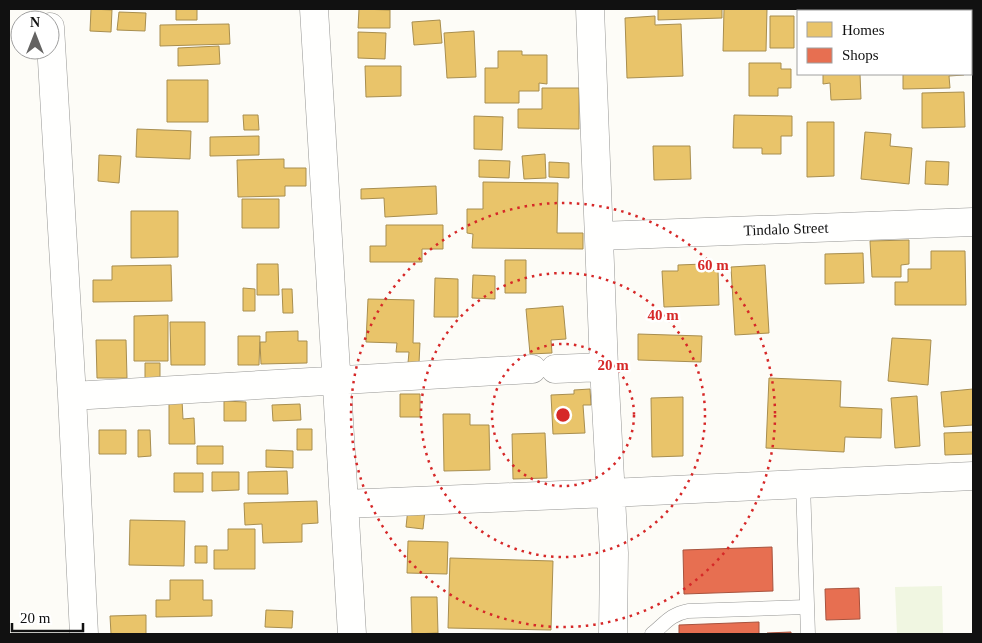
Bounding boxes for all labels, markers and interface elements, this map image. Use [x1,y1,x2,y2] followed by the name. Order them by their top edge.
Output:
[10,10,60,60] north arrow
[797,10,972,75] legend
[30,15,40,30] text: N
[842,22,885,38] text: Homes
[842,47,879,63] text: Shops
[743,219,830,238] street label: Tindalo Street
[697,257,729,273] text: 60 m
[647,307,679,323] text: 40 m
[597,357,629,373] text: 20 m
[554,406,572,424] centre of rings
[12,600,84,632] scale bar
[20,610,51,626] text: 20 m

